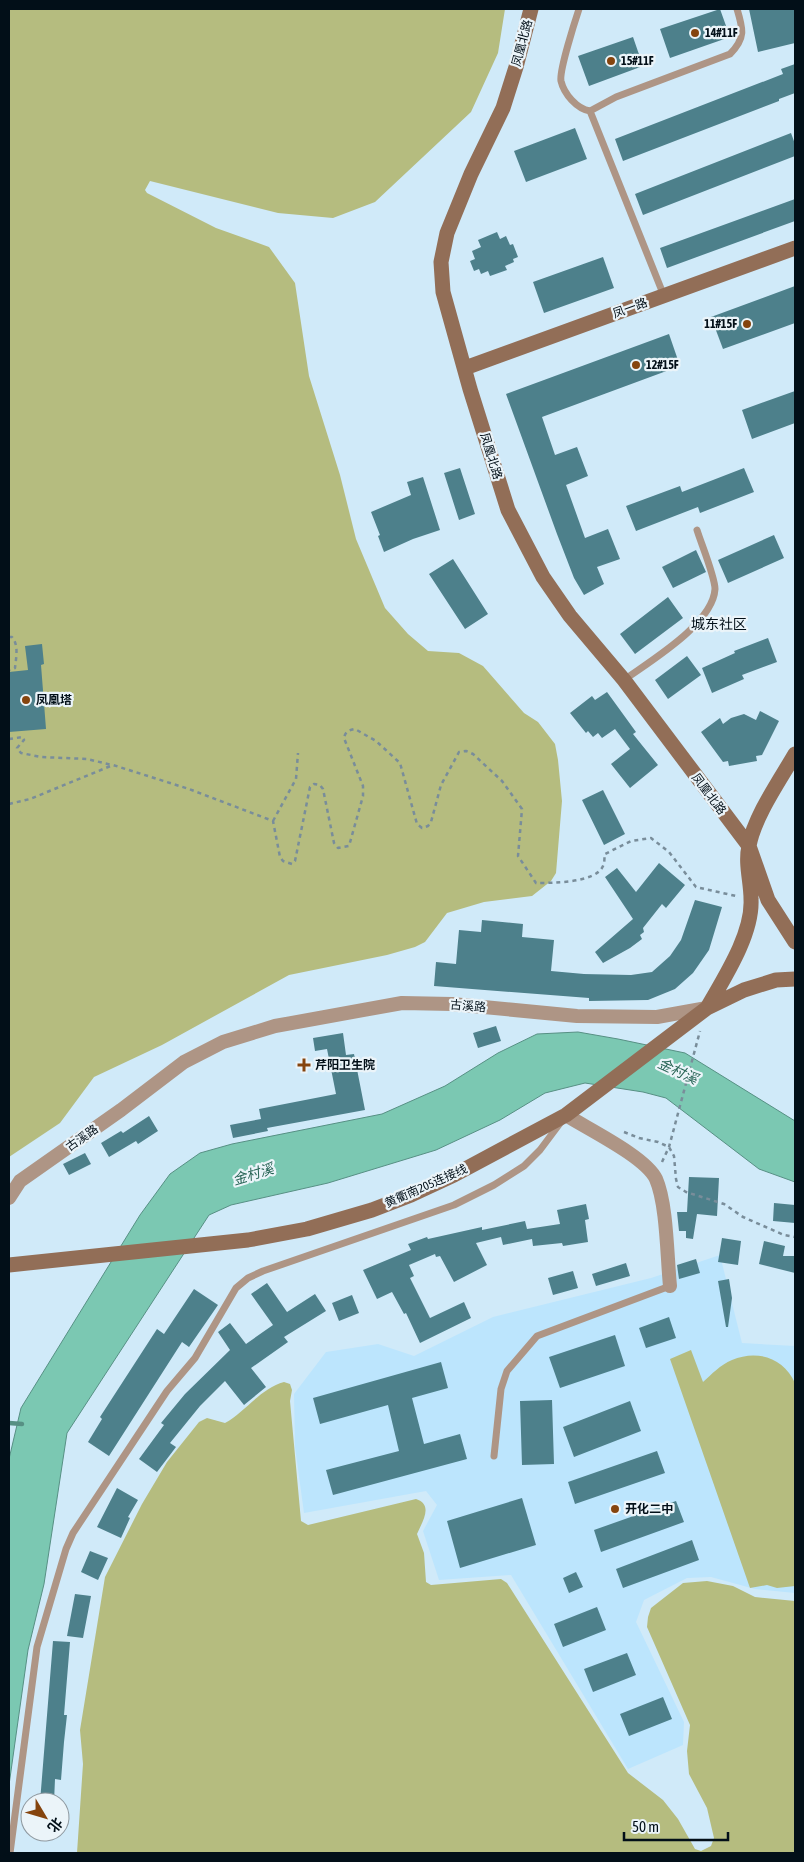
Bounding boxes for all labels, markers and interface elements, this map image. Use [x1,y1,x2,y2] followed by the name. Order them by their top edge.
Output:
[509,18,535,68] street label: 凤凰北路
[705,26,738,40] place label: 14#11F
[689,27,701,39] marker: 14#11F
[621,54,654,68] place label: 15#11F
[605,55,617,67] marker: 15#11F
[611,295,649,321] street label: 凤一路
[704,317,737,331] place label: 11#15F
[741,318,753,330] marker: 11#15F
[646,358,679,372] place label: 12#15F
[630,359,642,371] marker: 12#15F
[477,431,505,481] street label: 凤凰北路
[691,616,747,632] district label: 城东社区
[36,693,72,707] place label: 凤凰塔
[20,694,32,706] marker: 凤凰塔
[689,771,729,817] street label: 凤凰北路
[449,997,487,1015] street label: 古溪路
[656,1055,702,1088] water label: 金村溪
[297,1058,311,1072] marker: 芹阳卫生院
[315,1058,375,1072] place label: 芹阳卫生院
[63,1122,101,1154] street label: 古溪路
[231,1160,277,1188] water label: 金村溪
[383,1162,469,1210] street label: 黄衢南205连接线
[625,1502,673,1516] place label: 开化二中
[609,1503,621,1515] marker: 开化二中
[20,1792,70,1842] north arrow
[624,1810,728,1842] scale bar
[45,1815,66,1835] text: 北
[632,1818,659,1835] text: 50 m

